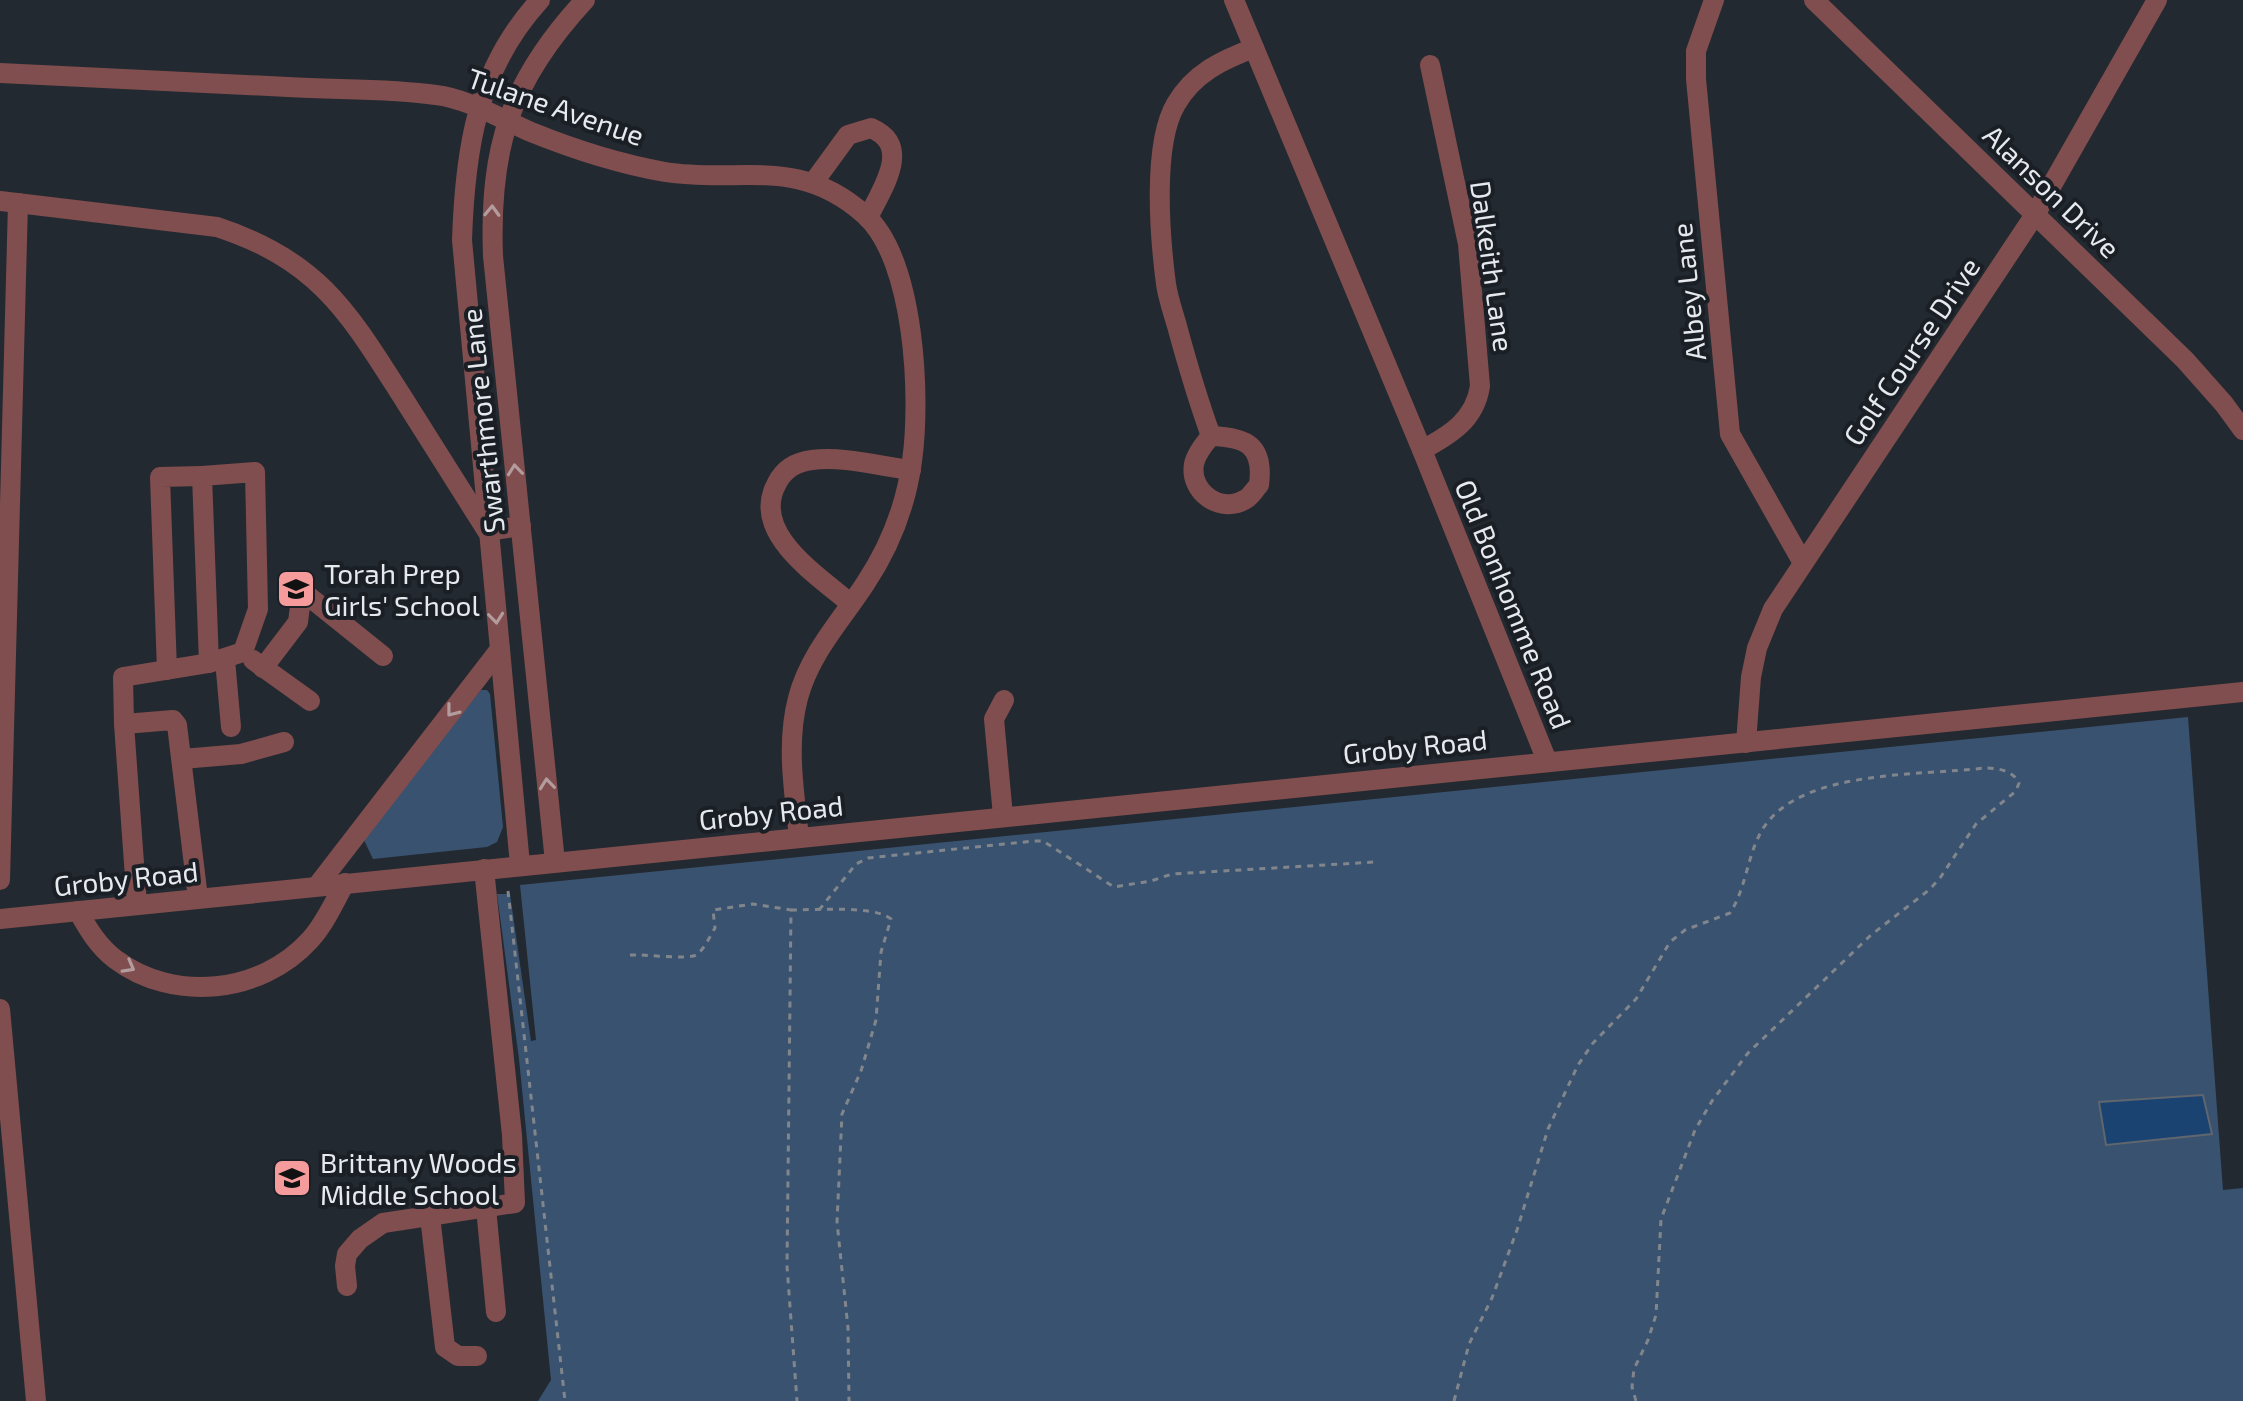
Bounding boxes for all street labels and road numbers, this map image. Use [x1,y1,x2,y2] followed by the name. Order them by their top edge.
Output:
[463,60,649,152] street label: Tulane Avenue
[1977,117,2127,265] street label: Alanson Drive
[1464,178,1522,354] street label: Dalkeith Lane
[1664,222,1712,362] street label: Albey Lane
[1836,251,1986,451] street label: Golf Course Drive
[453,307,511,535] street label: Swarthmore Lane
[1448,474,1580,734] street label: Old Bonhomme Road
[1341,722,1489,770] street label: Groby Road
[697,788,845,836] street label: Groby Road
[52,854,200,902] street label: Groby Road

